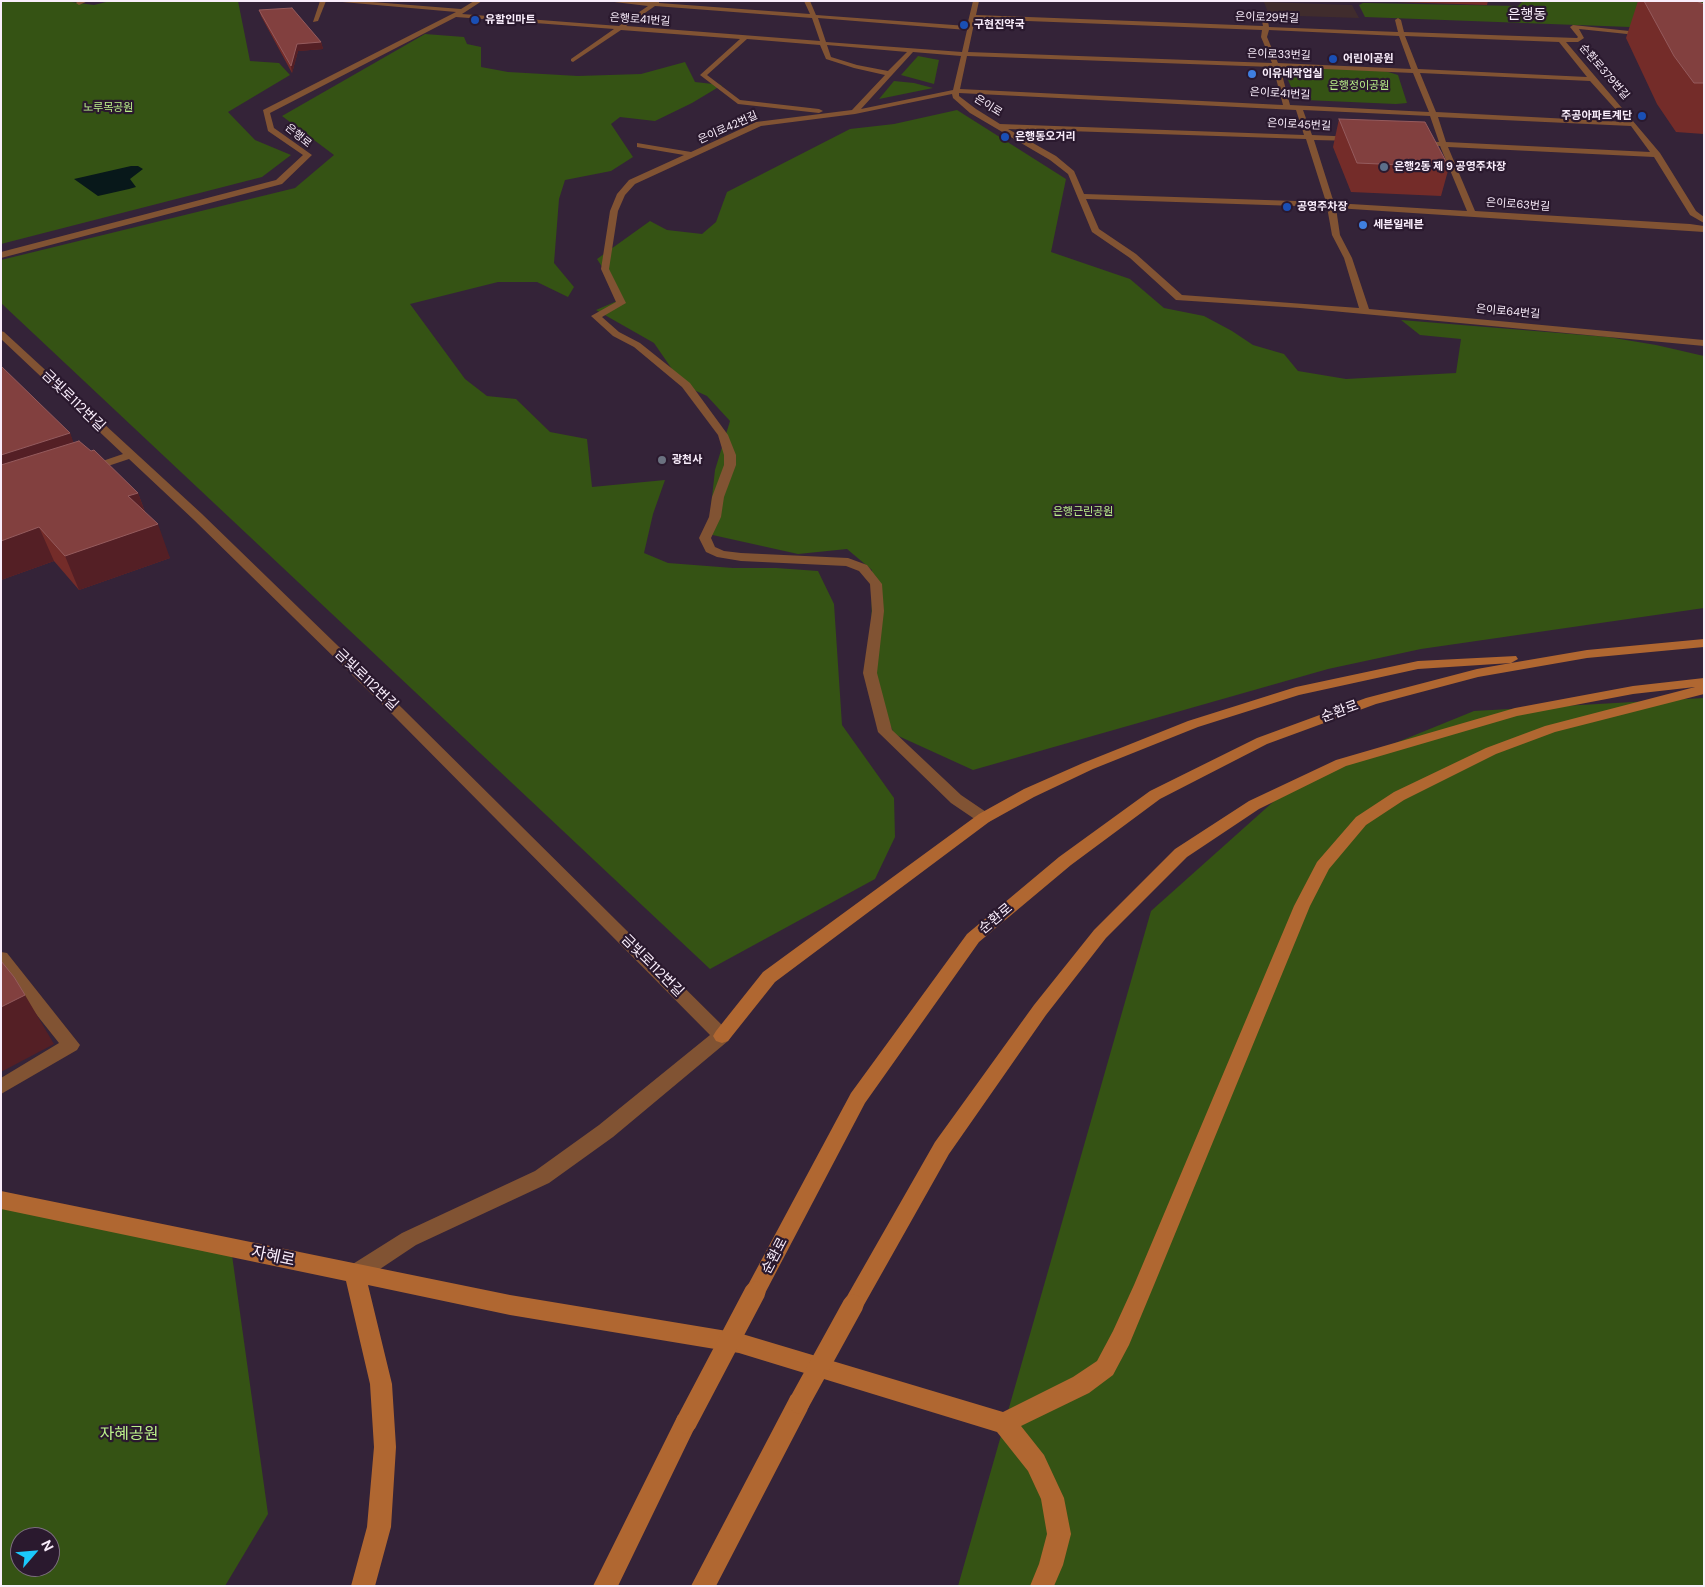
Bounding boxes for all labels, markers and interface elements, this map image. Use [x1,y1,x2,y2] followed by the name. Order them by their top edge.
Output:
[1508,7,1546,23] district label: 은행동
[1235,10,1299,26] street label: 은이로29번길
[609,11,671,29] street label: 은행로41번길
[485,13,536,27] place label: 유할인마트
[469,14,481,26] marker: 유할인마트
[974,18,1025,32] place label: 구현진약국
[958,19,970,31] marker: 구현진약국
[1576,41,1632,103] street label: 순환로379번길
[1247,47,1311,63] street label: 은이로33번길
[1343,52,1394,66] place label: 어린이공원
[1327,53,1339,65] marker: 어린이공원
[1262,67,1323,81] place label: 이유네작업실
[1246,68,1258,80] marker: 이유네작업실
[1329,79,1389,93] park label: 은행정이공원
[1249,86,1311,102] street label: 은이로41번길
[972,92,1004,120] street label: 은이로
[83,101,133,115] park label: 노루목공원
[696,109,760,147] street label: 은이로42번길
[1561,109,1632,123] place label: 주공아파트계단
[1636,110,1648,122] marker: 주공아파트계단
[1267,117,1331,133] street label: 은이로45번길
[282,121,314,151] street label: 은행로
[1015,130,1076,144] place label: 은행동오거리
[999,131,1011,143] marker: 은행동오거리
[1394,160,1506,174] place label: 은행2동 제 9 공영주차장
[1378,161,1390,173] marker: 은행2동 제 9 공영주차장
[1486,196,1550,214] street label: 은이로63번길
[1297,200,1348,214] place label: 공영주차장
[1281,201,1293,213] marker: 공영주차장
[1373,218,1424,232] place label: 세븐일레븐
[1357,219,1369,231] marker: 세븐일레븐
[1475,303,1541,321] street label: 은이로64번길
[38,367,108,435] street label: 금빛로112번길
[672,453,702,467] place label: 광천사
[656,454,668,466] marker: 광천사
[1053,505,1113,519] park label: 은행근린공원
[331,646,401,714] street label: 금빛로112번길
[1319,697,1361,727] street label: 순환로
[976,900,1016,938] street label: 순환로
[617,931,687,1001] street label: 금빛로112번길
[759,1235,791,1277] street label: 순환로
[249,1243,297,1271] street label: 자혜로
[100,1425,158,1445] park label: 자혜공원
[10,1527,60,1577] north arrow
[37,1537,58,1554] text: N

